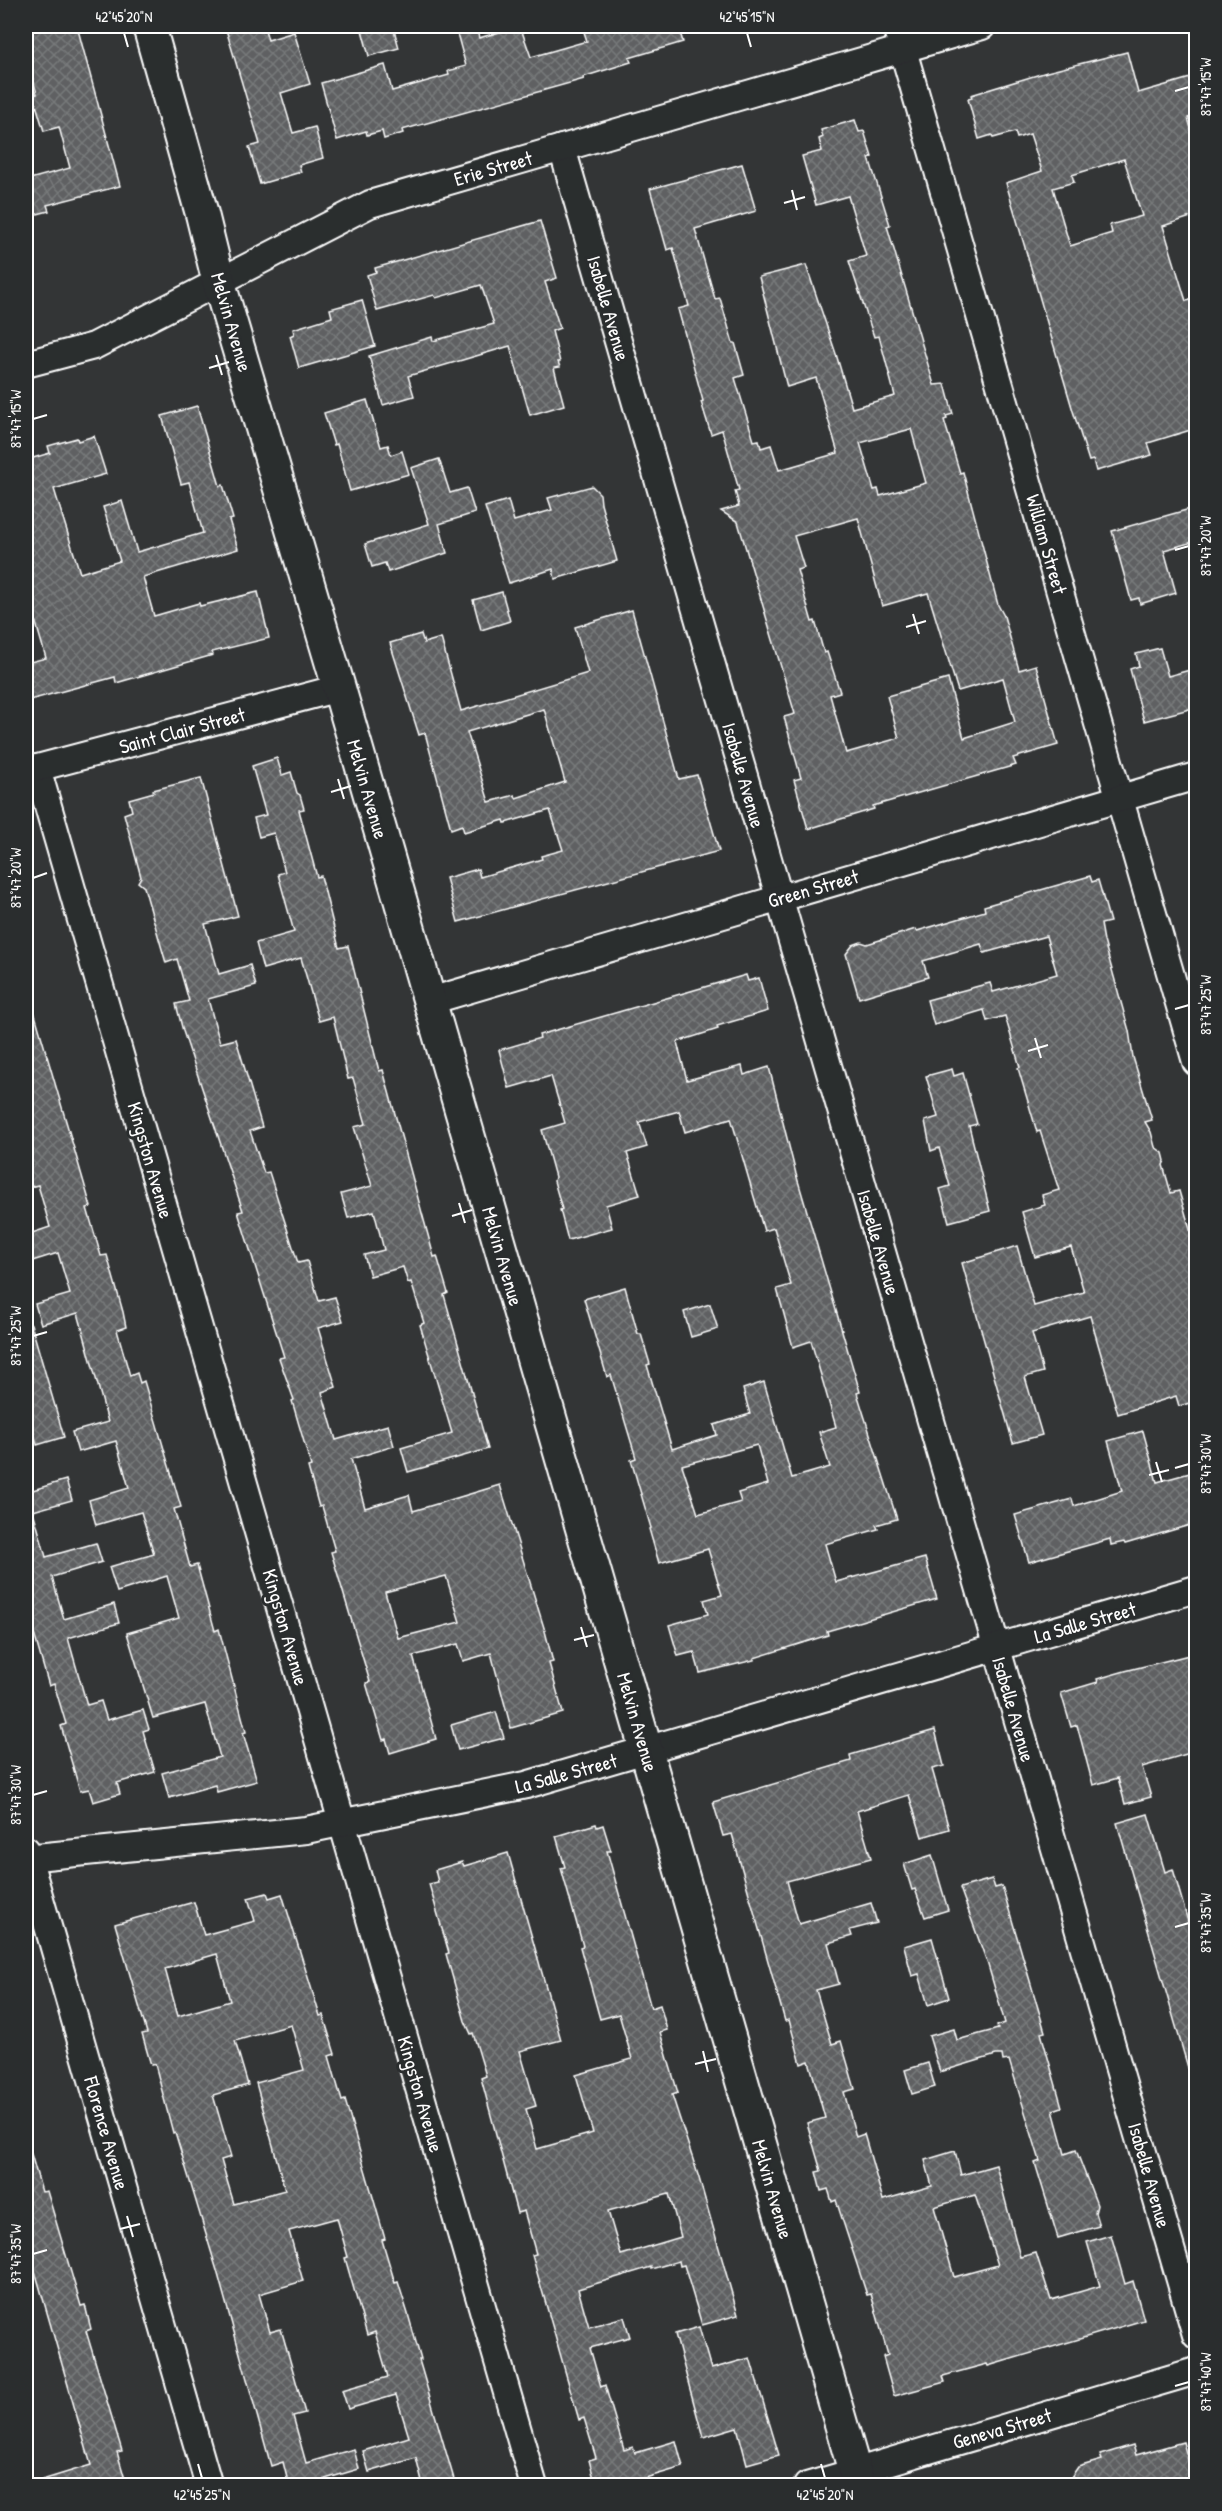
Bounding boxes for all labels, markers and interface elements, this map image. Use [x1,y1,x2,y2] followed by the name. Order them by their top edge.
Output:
[96,6,152,27] text: 42°45'20"N
[720,6,774,27] text: 42°45'15"N
[1195,57,1216,116] text: 87°47'15"W
[451,144,536,192] street label: Erie Street
[581,252,637,364] street label: Isabelle Avenue
[205,269,259,375] street label: Melvin Avenue
[5,389,26,448] text: 87°47'15"W
[1020,491,1074,598] street label: William Street
[1195,515,1216,576] text: 87°47'20"W
[116,700,249,760] street label: Saint Clair Street
[716,719,772,831] street label: Isabelle Avenue
[341,736,395,842] street label: Melvin Avenue
[5,847,26,908] text: 87°47'20"W
[764,862,863,914] street label: Green Street
[1195,974,1216,1035] text: 87°47'25"W
[121,1099,181,1221] street label: Kingston Avenue
[851,1186,907,1298] street label: Isabelle Avenue
[476,1203,530,1309] street label: Melvin Avenue
[5,1305,26,1366] text: 87°47'25"W
[1195,1433,1216,1494] text: 87°47'30"W
[256,1566,316,1688] street label: Kingston Avenue
[1031,1594,1140,1649] street label: La Salle Street
[986,1653,1042,1765] street label: Isabelle Avenue
[611,1669,665,1775] street label: Melvin Avenue
[512,1746,621,1800] street label: La Salle Street
[5,1764,26,1825] text: 87°47'30"W
[1195,1892,1216,1953] text: 87°47'35"W
[391,2033,451,2155] street label: Kingston Avenue
[78,2072,136,2193] street label: Florence Avenue
[1122,2119,1178,2231] street label: Isabelle Avenue
[746,2136,800,2242] street label: Melvin Avenue
[5,2223,26,2284] text: 87°47'35"W
[1195,2352,1216,2412] text: 87°47'40"W
[949,2401,1056,2455] street label: Geneva Street
[174,2484,230,2505] text: 42°45'25"N
[797,2484,853,2505] text: 42°45'20"N

